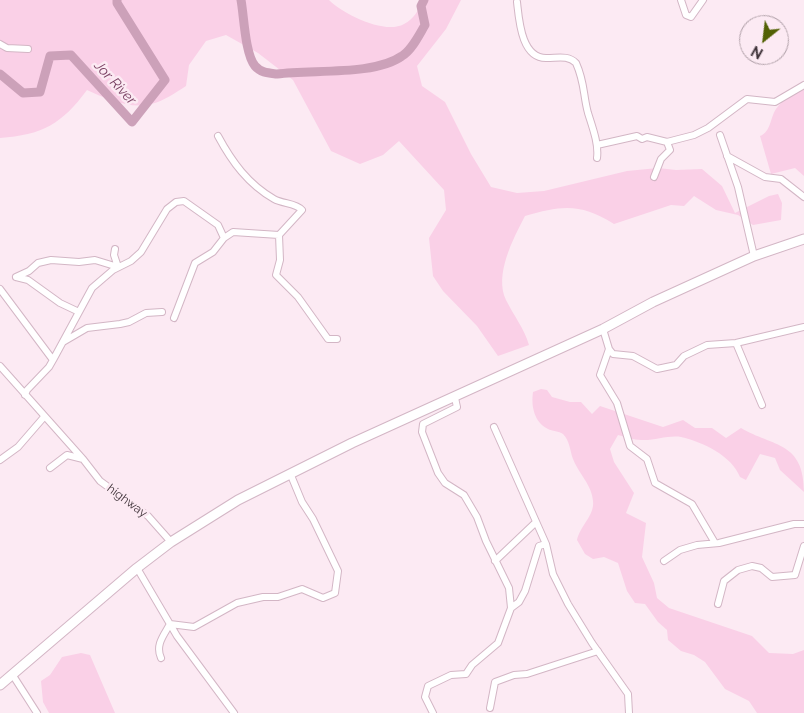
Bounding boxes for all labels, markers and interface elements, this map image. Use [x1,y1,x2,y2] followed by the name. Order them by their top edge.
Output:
[739,15,789,65] north arrow
[749,43,766,62] text: N
[91,58,139,108] water label: Jor River
[104,481,150,521] street label: highway

